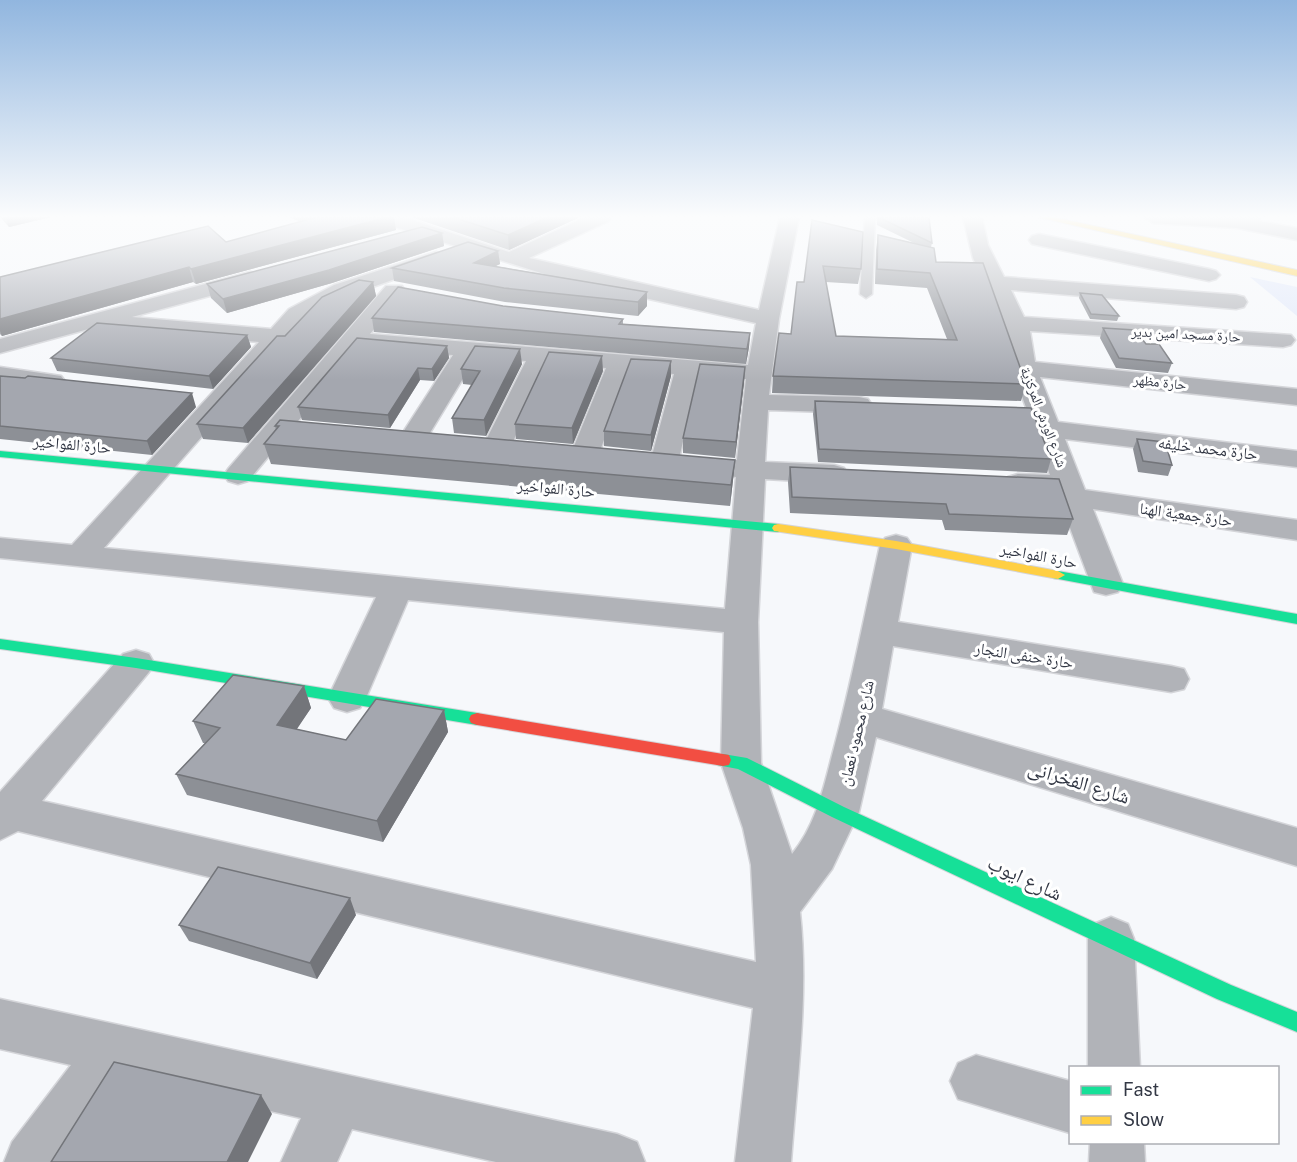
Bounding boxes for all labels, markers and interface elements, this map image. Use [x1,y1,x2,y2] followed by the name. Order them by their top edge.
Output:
[1130,323,1241,346] street label: حارة مسجد امين بدير
[1016,365,1070,470] street label: شارع الورش المركزية
[1132,371,1187,394] street label: حارة مظهر
[31,432,112,457] street label: حارة الفواخير
[1157,433,1259,464] street label: حارة محمد خليفه
[515,476,596,501] street label: حارة الفواخير
[1138,499,1233,530] street label: حارة جمعية الهنا
[998,539,1079,572] street label: حارة الفواخير
[972,638,1075,674] street label: حارة حنفى النجار
[835,678,879,788] street label: شارع محمود نعمان
[1025,755,1133,810] street label: شارع الفخرانى
[984,850,1066,907] street label: شارع ايوب
[1069,1066,1279,1144] legend
[1123,1079,1159,1100] text: Fast
[1123,1109,1164,1130] text: Slow

